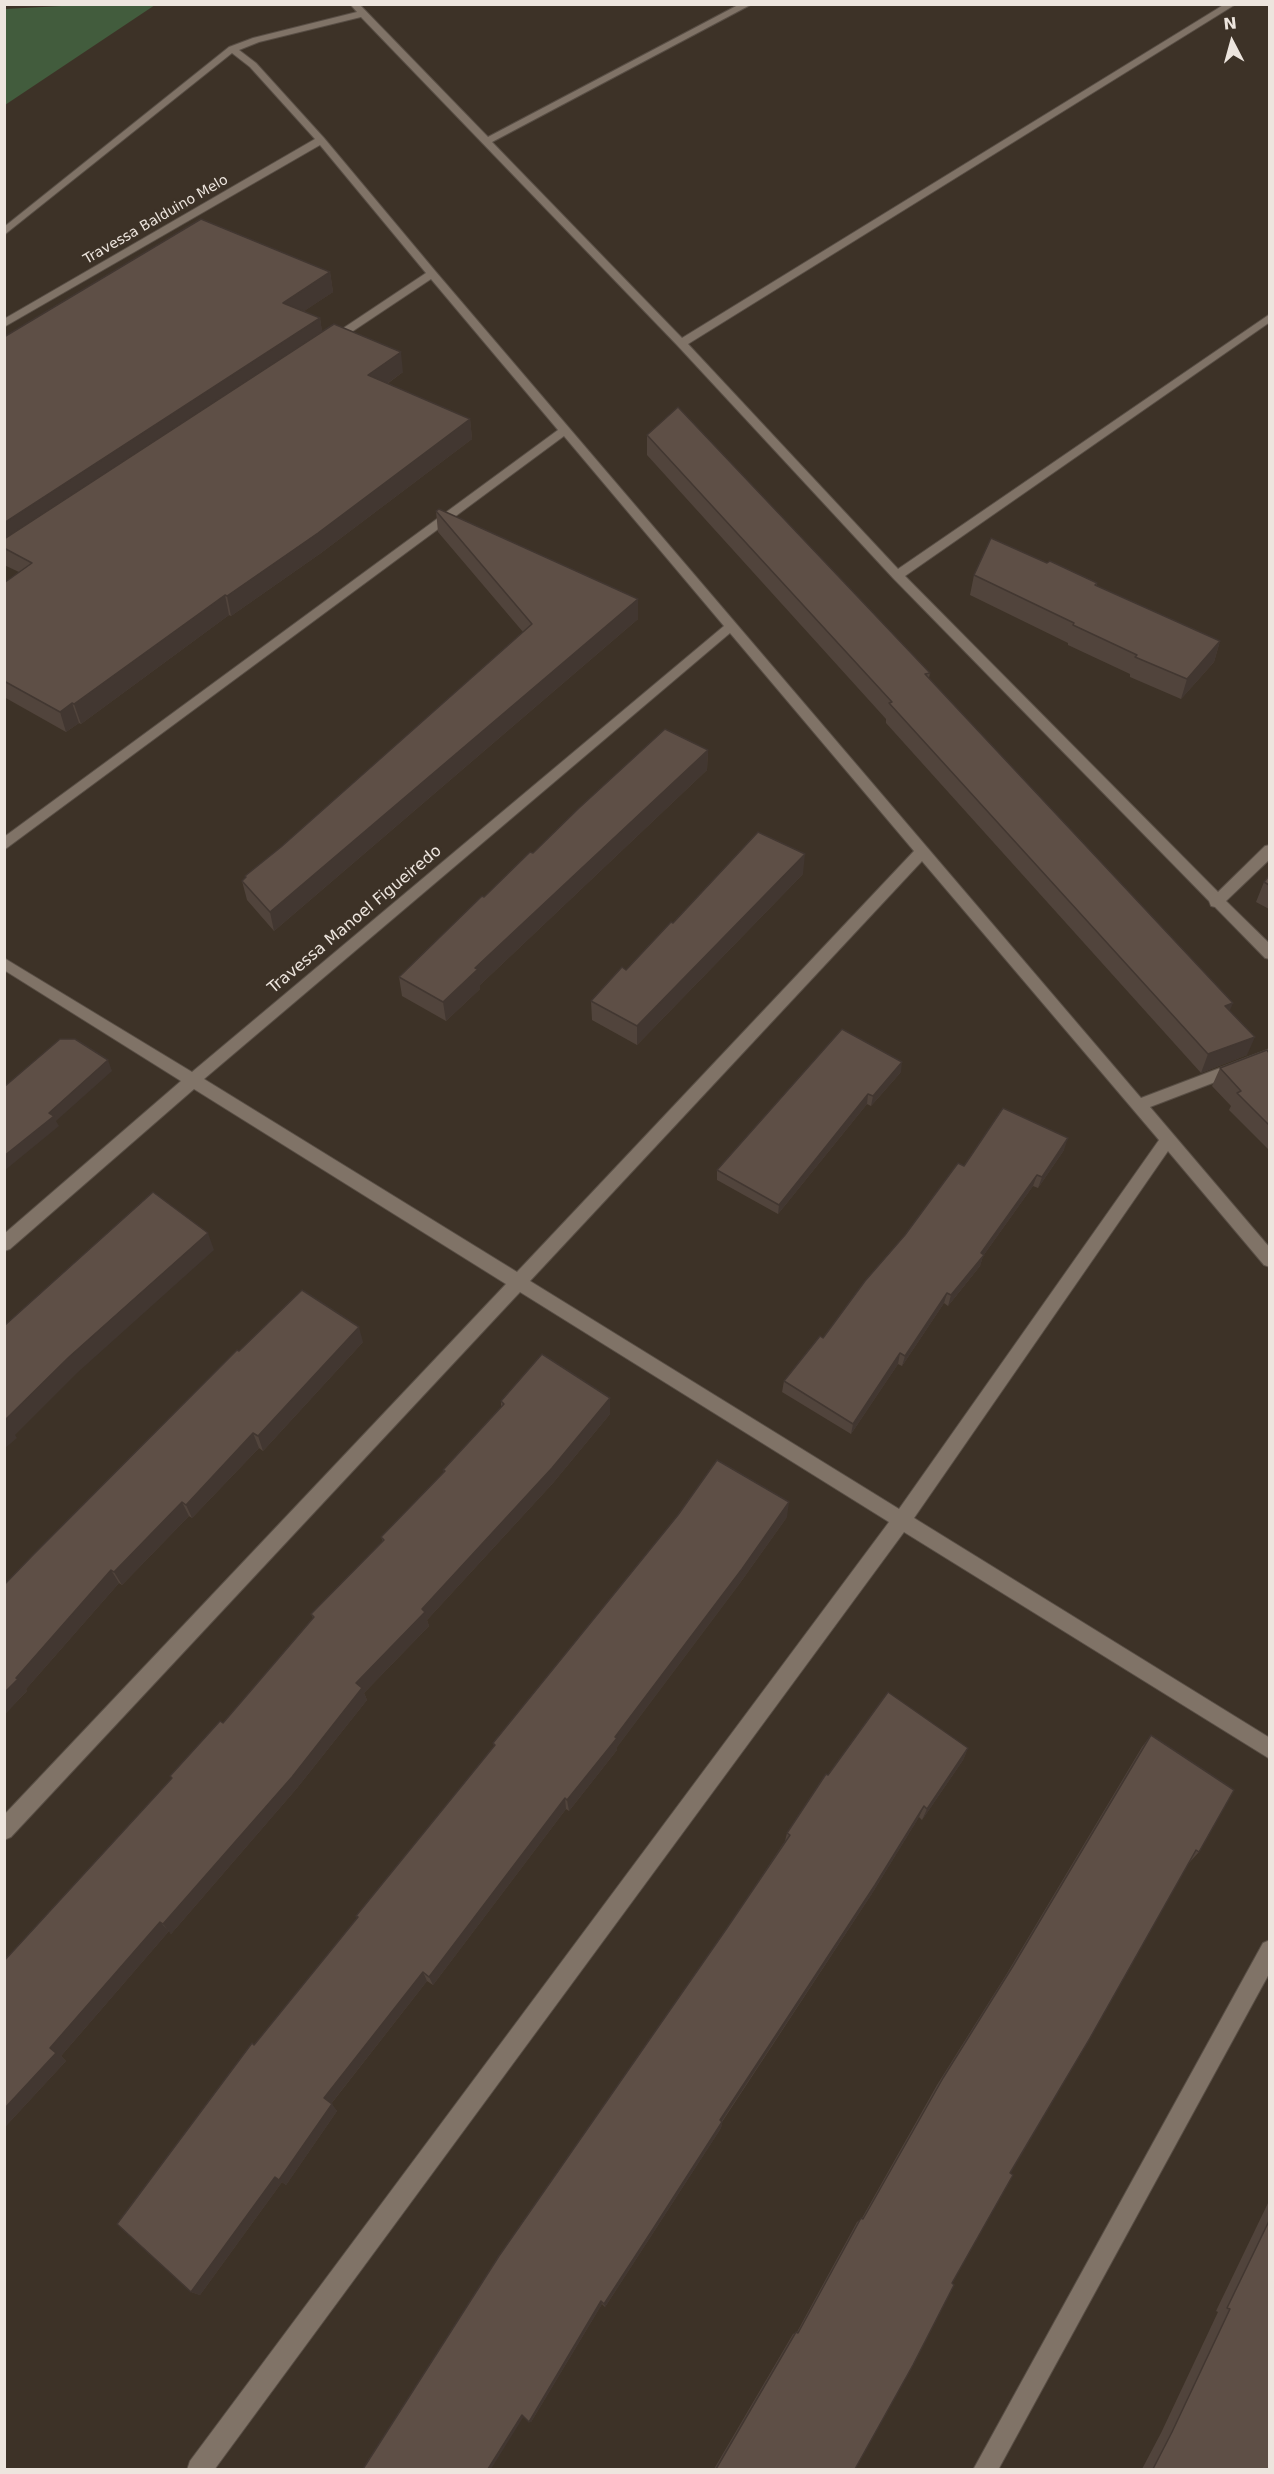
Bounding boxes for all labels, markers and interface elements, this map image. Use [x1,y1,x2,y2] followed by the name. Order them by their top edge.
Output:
[1202,12,1262,72] north arrow
[1222,13,1238,34] text: N
[81,172,231,268] street label: Travessa Balduino Melo
[264,842,446,998] street label: Travessa Manoel Figueiredo

